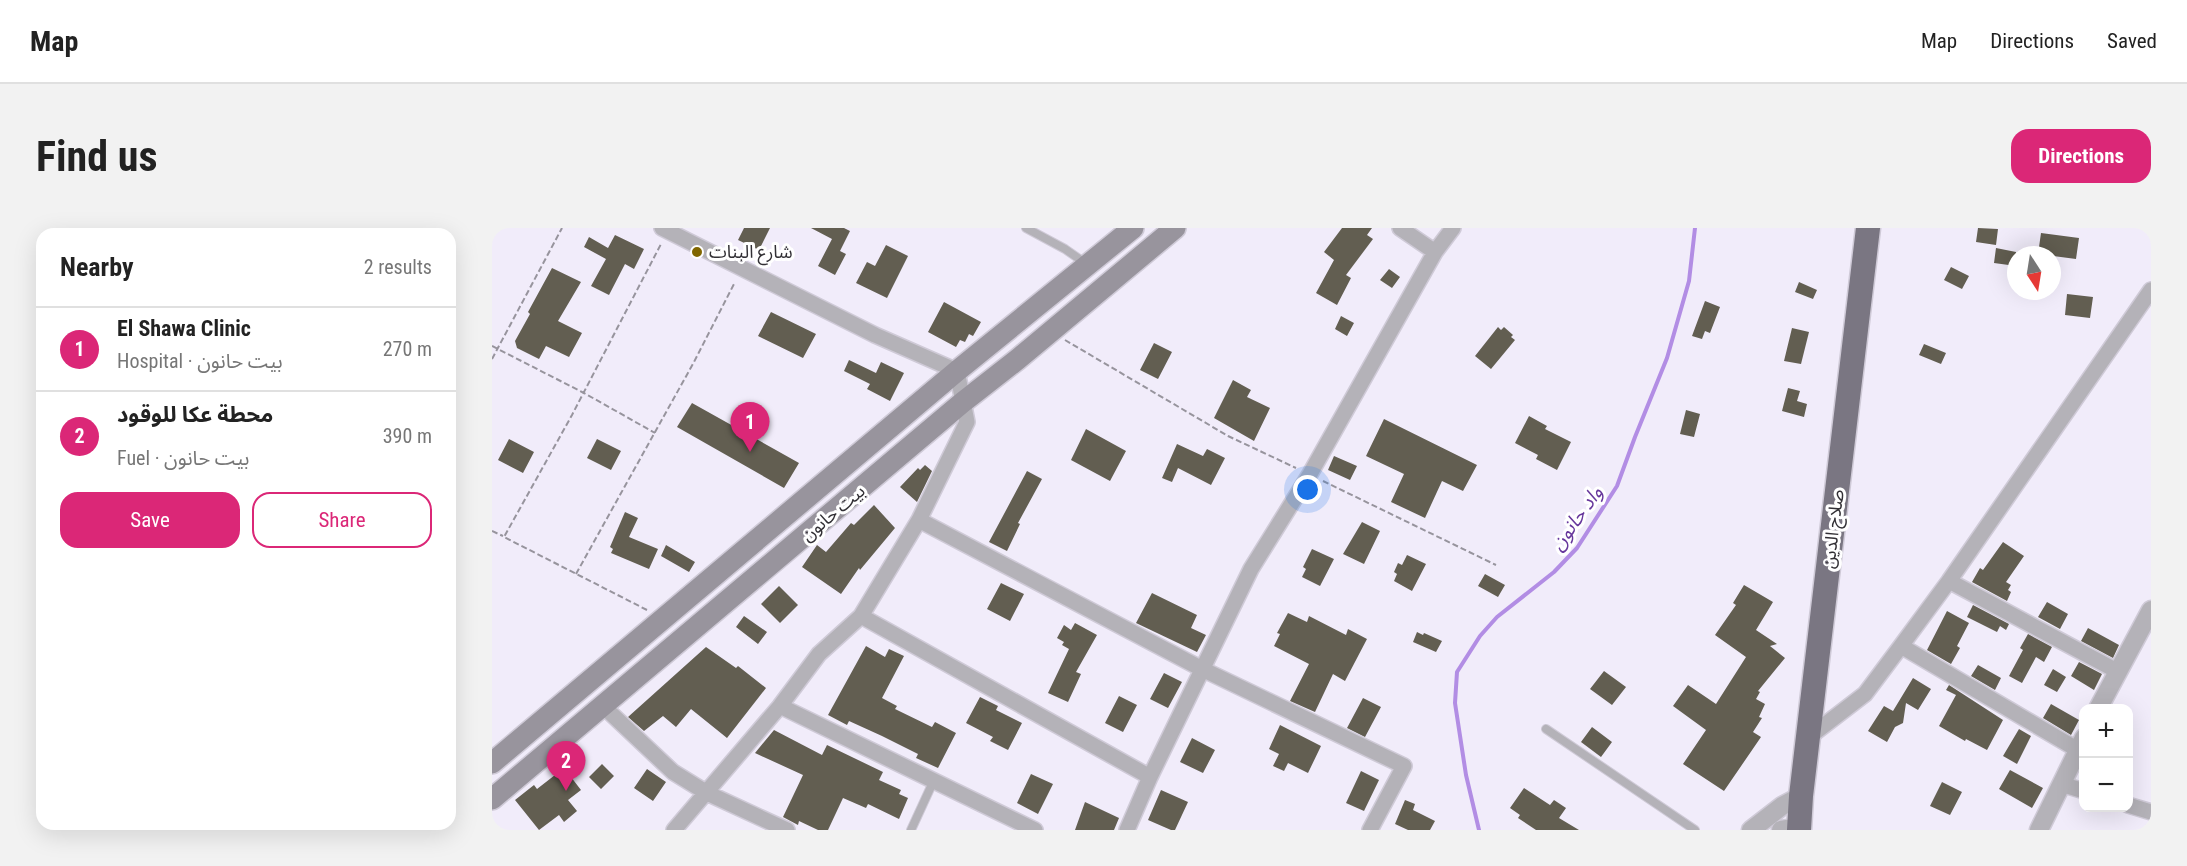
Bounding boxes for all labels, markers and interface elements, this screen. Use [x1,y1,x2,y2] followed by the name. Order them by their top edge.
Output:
[30,25,78,58] text: Map
[1921,29,1957,53] text: Map
[1990,29,2074,53] text: Directions
[2107,29,2157,53] text: Saved
[2011,129,2151,183] button: Directions
[36,132,157,181] text: Find us
[709,241,793,266] place label: شارع البنات
[690,245,704,259] marker: شارع البنات
[2007,246,2061,300] north arrow
[60,252,134,282] text: Nearby
[364,255,432,279] text: 2 results
[117,316,251,341] text: El Shawa Clinic
[74,337,85,361] text: 1
[383,337,432,361] text: 270 m
[117,349,283,373] text: Hospital · بيت حانون
[117,402,273,427] text: محطة عكا للوقود
[730,402,770,452] pin: 1
[74,424,85,448] text: 2
[383,424,432,448] text: 390 m
[117,446,250,470] text: Fuel · بيت حانون
[1293,475,1322,504] your location
[796,480,870,546] street label: بيت حانون
[1545,481,1607,555] water label: واد حانون
[1817,488,1851,570] street label: صلاح الدين
[60,492,240,548] button: Save
[252,492,432,548] button: Share
[2079,704,2133,812] map controls
[2079,704,2133,758] button: +
[546,742,586,791] pin: 2
[2079,758,2133,812] button: −

